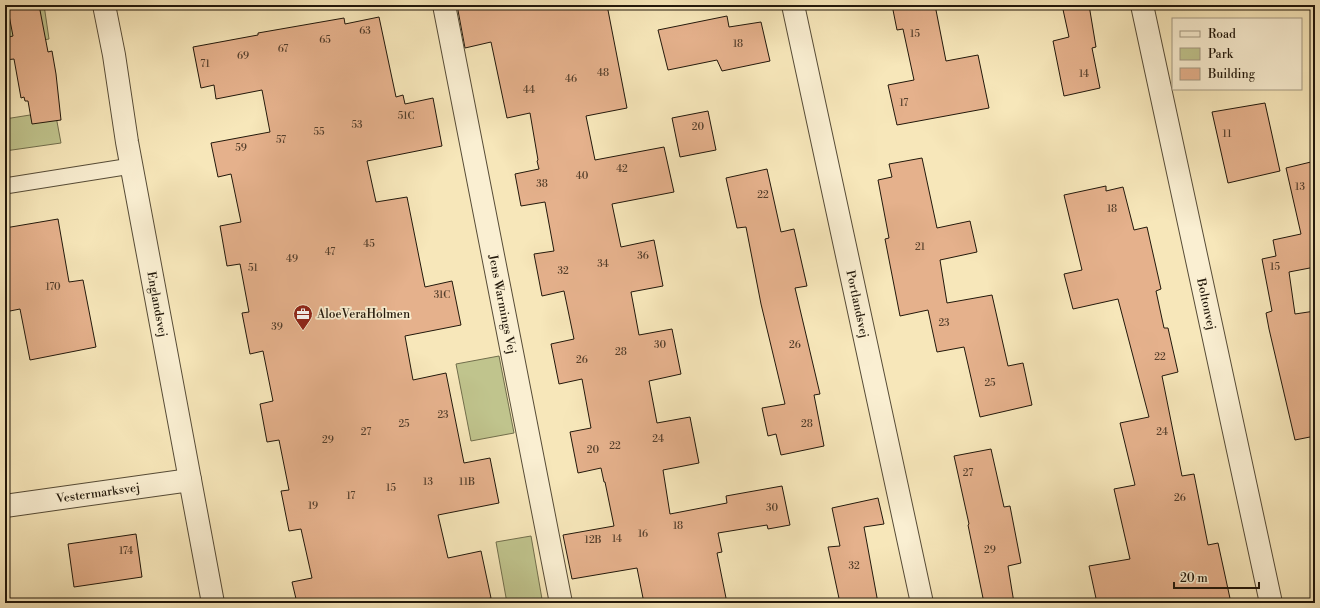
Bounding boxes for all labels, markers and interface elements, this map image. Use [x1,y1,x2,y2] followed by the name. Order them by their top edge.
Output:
[1172,18,1302,90] legend
[359,25,371,37] house number: 63
[1208,27,1236,42] text: Road
[910,28,920,40] house number: 15
[319,34,331,46] house number: 65
[733,38,743,50] house number: 18
[278,43,288,55] house number: 67
[1208,47,1234,62] text: Park
[237,50,249,62] house number: 69
[200,58,211,70] house number: 71
[597,67,609,79] house number: 48
[1207,67,1256,82] text: Building
[1079,68,1089,80] house number: 14
[565,73,577,85] house number: 46
[523,84,535,96] house number: 44
[900,97,908,109] house number: 17
[398,110,414,122] house number: 51C
[351,119,363,131] house number: 53
[692,121,705,133] house number: 20
[313,126,325,138] house number: 55
[1223,128,1232,140] house number: 11
[276,134,286,146] house number: 57
[235,142,247,154] house number: 59
[616,163,628,175] house number: 42
[576,170,589,182] house number: 40
[536,178,548,190] house number: 38
[1295,181,1305,193] house number: 13
[757,189,769,201] house number: 22
[1107,203,1117,215] house number: 18
[363,238,375,250] house number: 45
[915,241,926,253] house number: 21
[325,246,335,258] house number: 47
[637,250,649,262] house number: 36
[485,252,520,355] street label: Jens Warmings Vej
[286,253,298,265] house number: 49
[597,258,609,270] house number: 34
[1270,261,1280,273] house number: 15
[248,262,259,274] house number: 51
[557,265,569,277] house number: 32
[843,269,872,339] street label: Portlandsvej
[144,270,171,338] street label: Englandsvej
[1193,276,1219,331] street label: Boltonvej
[45,281,61,293] house number: 170
[434,289,450,301] house number: 31C
[292,303,314,331] office icon: AloeVeraHolmen
[316,307,410,322] place label: AloeVeraHolmen
[938,317,950,329] house number: 23
[271,321,283,333] house number: 39
[654,339,666,351] house number: 30
[789,339,801,351] house number: 26
[615,346,627,358] house number: 28
[1154,351,1166,363] house number: 22
[576,354,588,366] house number: 26
[984,377,996,389] house number: 25
[437,409,449,421] house number: 23
[398,418,410,430] house number: 25
[801,418,813,430] house number: 28
[361,426,371,438] house number: 27
[1156,426,1168,438] house number: 24
[652,433,664,445] house number: 24
[322,434,334,446] house number: 29
[609,440,621,452] house number: 22
[587,444,600,456] house number: 20
[963,467,973,479] house number: 27
[423,476,433,488] house number: 13
[459,476,475,488] house number: 11B
[54,480,141,506] street label: Vestermarksvej
[386,482,396,494] house number: 15
[347,490,355,502] house number: 17
[1174,492,1186,504] house number: 26
[308,500,318,512] house number: 19
[766,502,778,514] house number: 30
[673,520,683,532] house number: 18
[638,528,648,540] house number: 16
[612,533,622,545] house number: 14
[584,534,602,546] house number: 12B
[984,544,996,556] house number: 29
[119,545,133,557] house number: 174
[848,560,860,572] house number: 32
[1174,564,1259,590] scale bar
[1180,571,1208,586] text: 20 m

